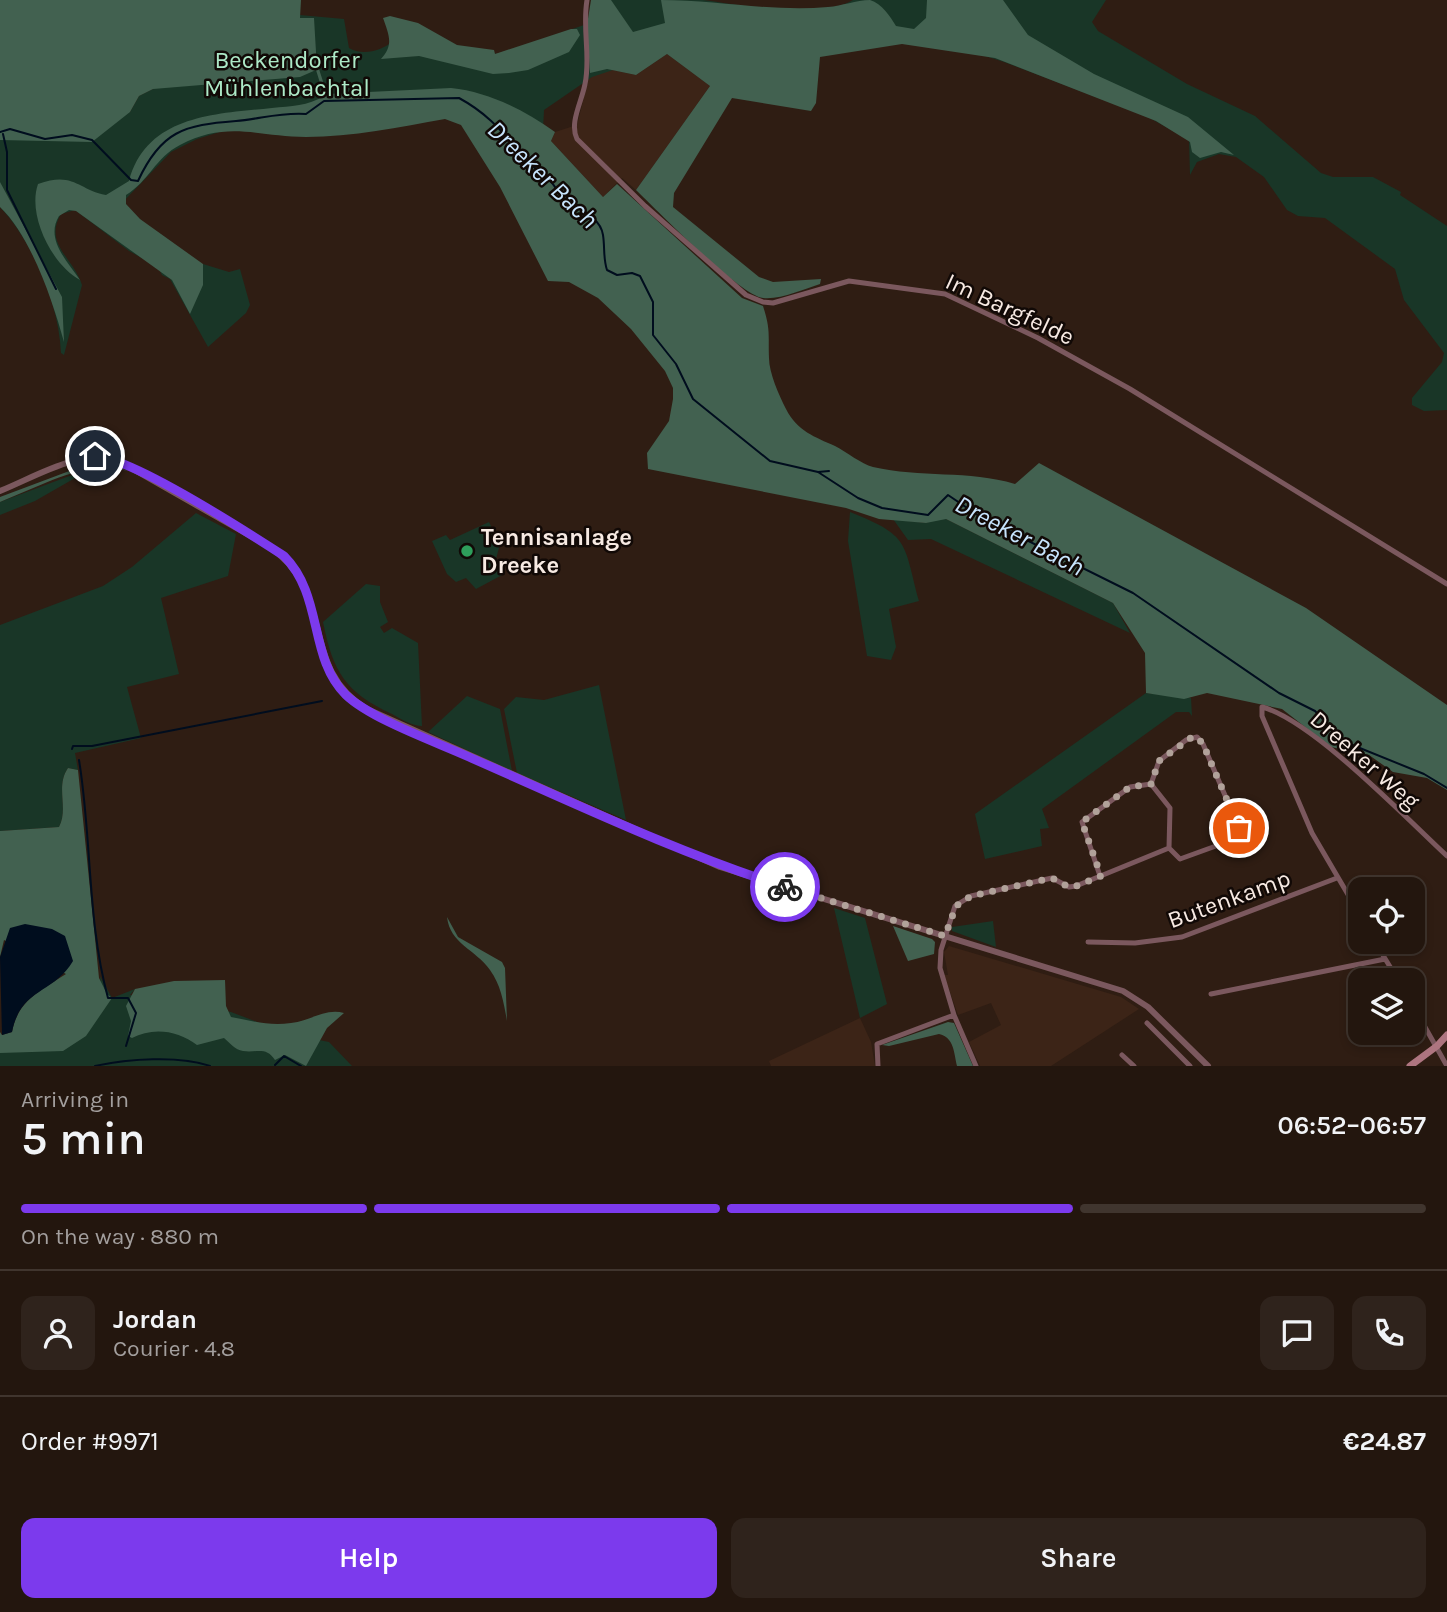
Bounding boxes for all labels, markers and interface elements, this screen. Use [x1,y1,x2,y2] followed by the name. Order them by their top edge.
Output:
[204,46,370,102] park label: Beckendorfer Mühlenbachtal
[481,114,605,235] water label: Dreeker Bach
[941,267,1079,351] street label: Im Bargfelde
[65,426,125,486] pin
[76,437,114,475] icon: home
[950,488,1090,582] water label: Dreeker Bach
[481,523,632,579] place label: Tennisanlage Dreeke
[459,543,475,559] marker: Tennisanlage Dreeke
[1305,705,1426,815] street label: Dreeker Weg
[1209,798,1269,858] pin
[1220,809,1258,847] icon: bag
[750,852,820,922] courier
[1164,864,1294,934] street label: Butenkamp
[766,868,804,906] icon: bike
[1348,877,1425,1045] map controls
[1348,877,1425,954] button: locate
[1348,968,1425,1045] button: layers
[21,1086,129,1113] text: Arriving in
[1278,1110,1426,1141] text: 06:52–06:57
[21,1112,146,1166] text: 5 min
[21,1223,219,1250] text: On the way · 880 m
[21,1296,95,1370] button: person
[1260,1296,1334,1370] button: chat
[1352,1296,1426,1370] button: phone
[113,1304,197,1335] text: Jordan
[113,1335,235,1362] text: Courier · 4.8
[21,1426,159,1457] text: Order #9971
[1343,1426,1426,1457] text: €24.87
[21,1518,717,1598] button: Help
[731,1518,1426,1598] button: Share

